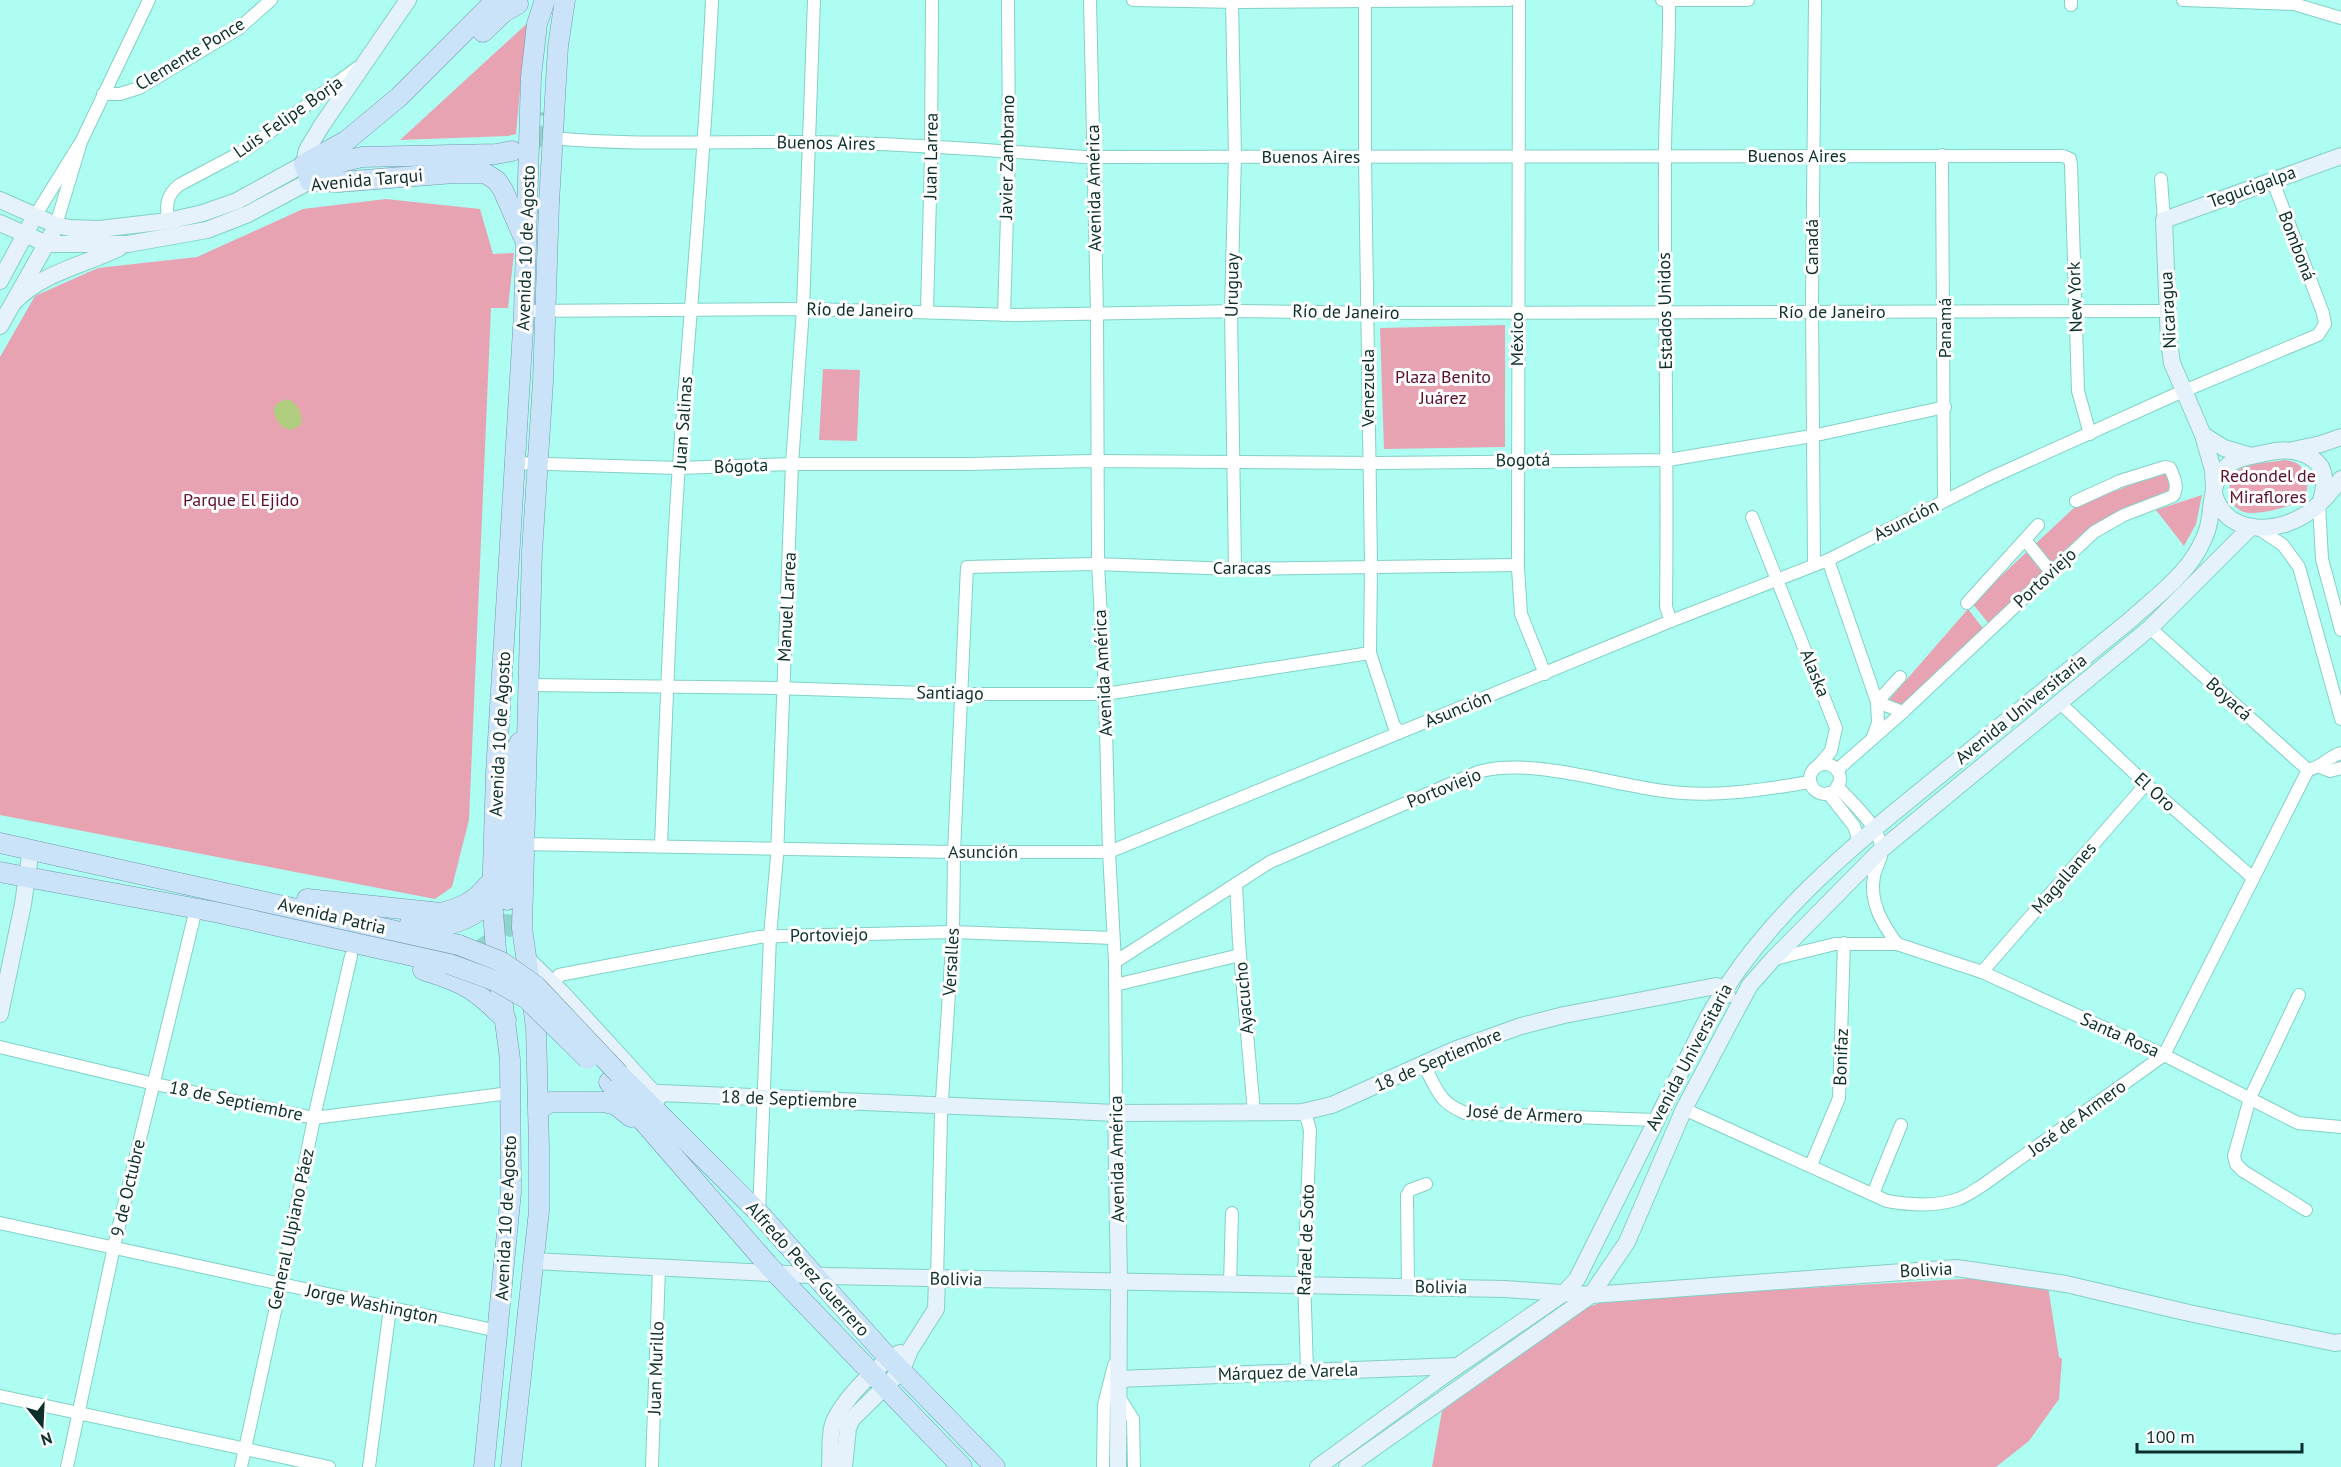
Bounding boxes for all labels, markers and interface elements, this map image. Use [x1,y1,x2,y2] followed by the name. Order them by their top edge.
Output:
[131,12,249,95] street label: Clemente Ponce
[229,70,347,163] street label: Luis Felipe Borja
[994,95,1019,220] street label: Javier Zambrano
[918,112,943,201] street label: Juan Larrea
[1081,124,1106,252] street label: Avenida América
[776,130,876,155] street label: Buenos Aires
[1748,144,1846,167] street label: Buenos Aires
[1262,145,1360,168] street label: Buenos Aires
[2205,160,2299,213] street label: Tegucigalpa
[310,163,424,196] street label: Avenida Tarqui
[511,165,540,331] street label: Avenida 10 de Agosto
[2274,208,2321,284] street label: Bomboná
[1800,219,1823,275] street label: Canadá
[1219,252,1244,317] street label: Uruguay
[1652,252,1677,370] street label: Estados Unidos
[2062,261,2087,333] street label: New York
[2154,271,2181,349] street label: Nicaragua
[806,297,914,322] street label: Río de Janeiro
[1933,298,1956,358] street label: Panamá
[1292,299,1400,324] street label: Río de Janeiro
[1778,300,1886,323] street label: Río de Janeiro
[1505,312,1528,366] street label: México
[1356,349,1379,428] street label: Venezuela
[1395,365,1491,409] park label: Plaza Benito Juárez
[668,376,697,471] street label: Juan Salinas
[1496,448,1550,471] street label: Bogotá
[713,453,769,478] street label: Bógota
[2220,464,2316,508] park label: Redondel de Miraflores
[183,488,299,511] park label: Parque El Ejido
[1869,493,1942,546] street label: Asunción
[2008,543,2081,613] street label: Portoviejo
[772,551,801,663] street label: Manuel Larrea
[1213,556,1271,579] street label: Caracas
[1088,609,1117,737] street label: Avenida América
[1795,645,1835,700] street label: Alaska
[1950,648,2091,769] street label: Avenida Universitaria
[484,651,515,817] street label: Avenida 10 de Agosto
[2201,672,2257,725] street label: Boyacá
[916,680,984,705] street label: Santiago
[1421,685,1495,732] street label: Asunción
[1403,762,1484,813] street label: Portoviejo
[2130,767,2181,816] street label: El Oro
[2026,837,2101,918] street label: Magallanes
[948,840,1018,863] street label: Asunción
[276,892,388,939] street label: Avenida Patria
[790,922,868,947] street label: Portoviejo
[937,927,964,998] street label: Versalles
[1229,961,1258,1035] street label: Ayacucho
[1640,979,1737,1134] street label: Avenida Universitaria
[2077,1007,2163,1062] street label: Santa Rosa
[1371,1022,1505,1097] street label: 18 de Septiembre
[1828,1028,1853,1086] street label: Bonifaz
[2022,1074,2130,1161] street label: José de Armero
[167,1075,305,1126] street label: 18 de Septiembre
[721,1085,857,1112] street label: 18 de Septiembre
[1104,1095,1129,1223] street label: Avenida América
[1466,1099,1583,1128] street label: José de Armero
[490,1135,521,1301] street label: Avenida 10 de Agosto
[105,1137,150,1239] street label: 9 de Octubre
[262,1146,319,1312] street label: General Ulpiano Páez
[1292,1184,1319,1296] street label: Rafael de Soto
[742,1196,875,1341] street label: Alfredo Perez Guerrero
[1899,1257,1953,1282] street label: Bolivia
[929,1267,983,1290] street label: Bolivia
[1414,1275,1468,1298] street label: Bolivia
[303,1278,440,1329] street label: Jorge Washington
[642,1321,669,1416] street label: Juan Murillo
[1217,1358,1359,1385] street label: Márquez de Varela
[12,1395,72,1455] north arrow
[2137,1416,2302,1454] scale bar
[2146,1425,2195,1448] text: 100 m
[39,1428,55,1450] text: N

